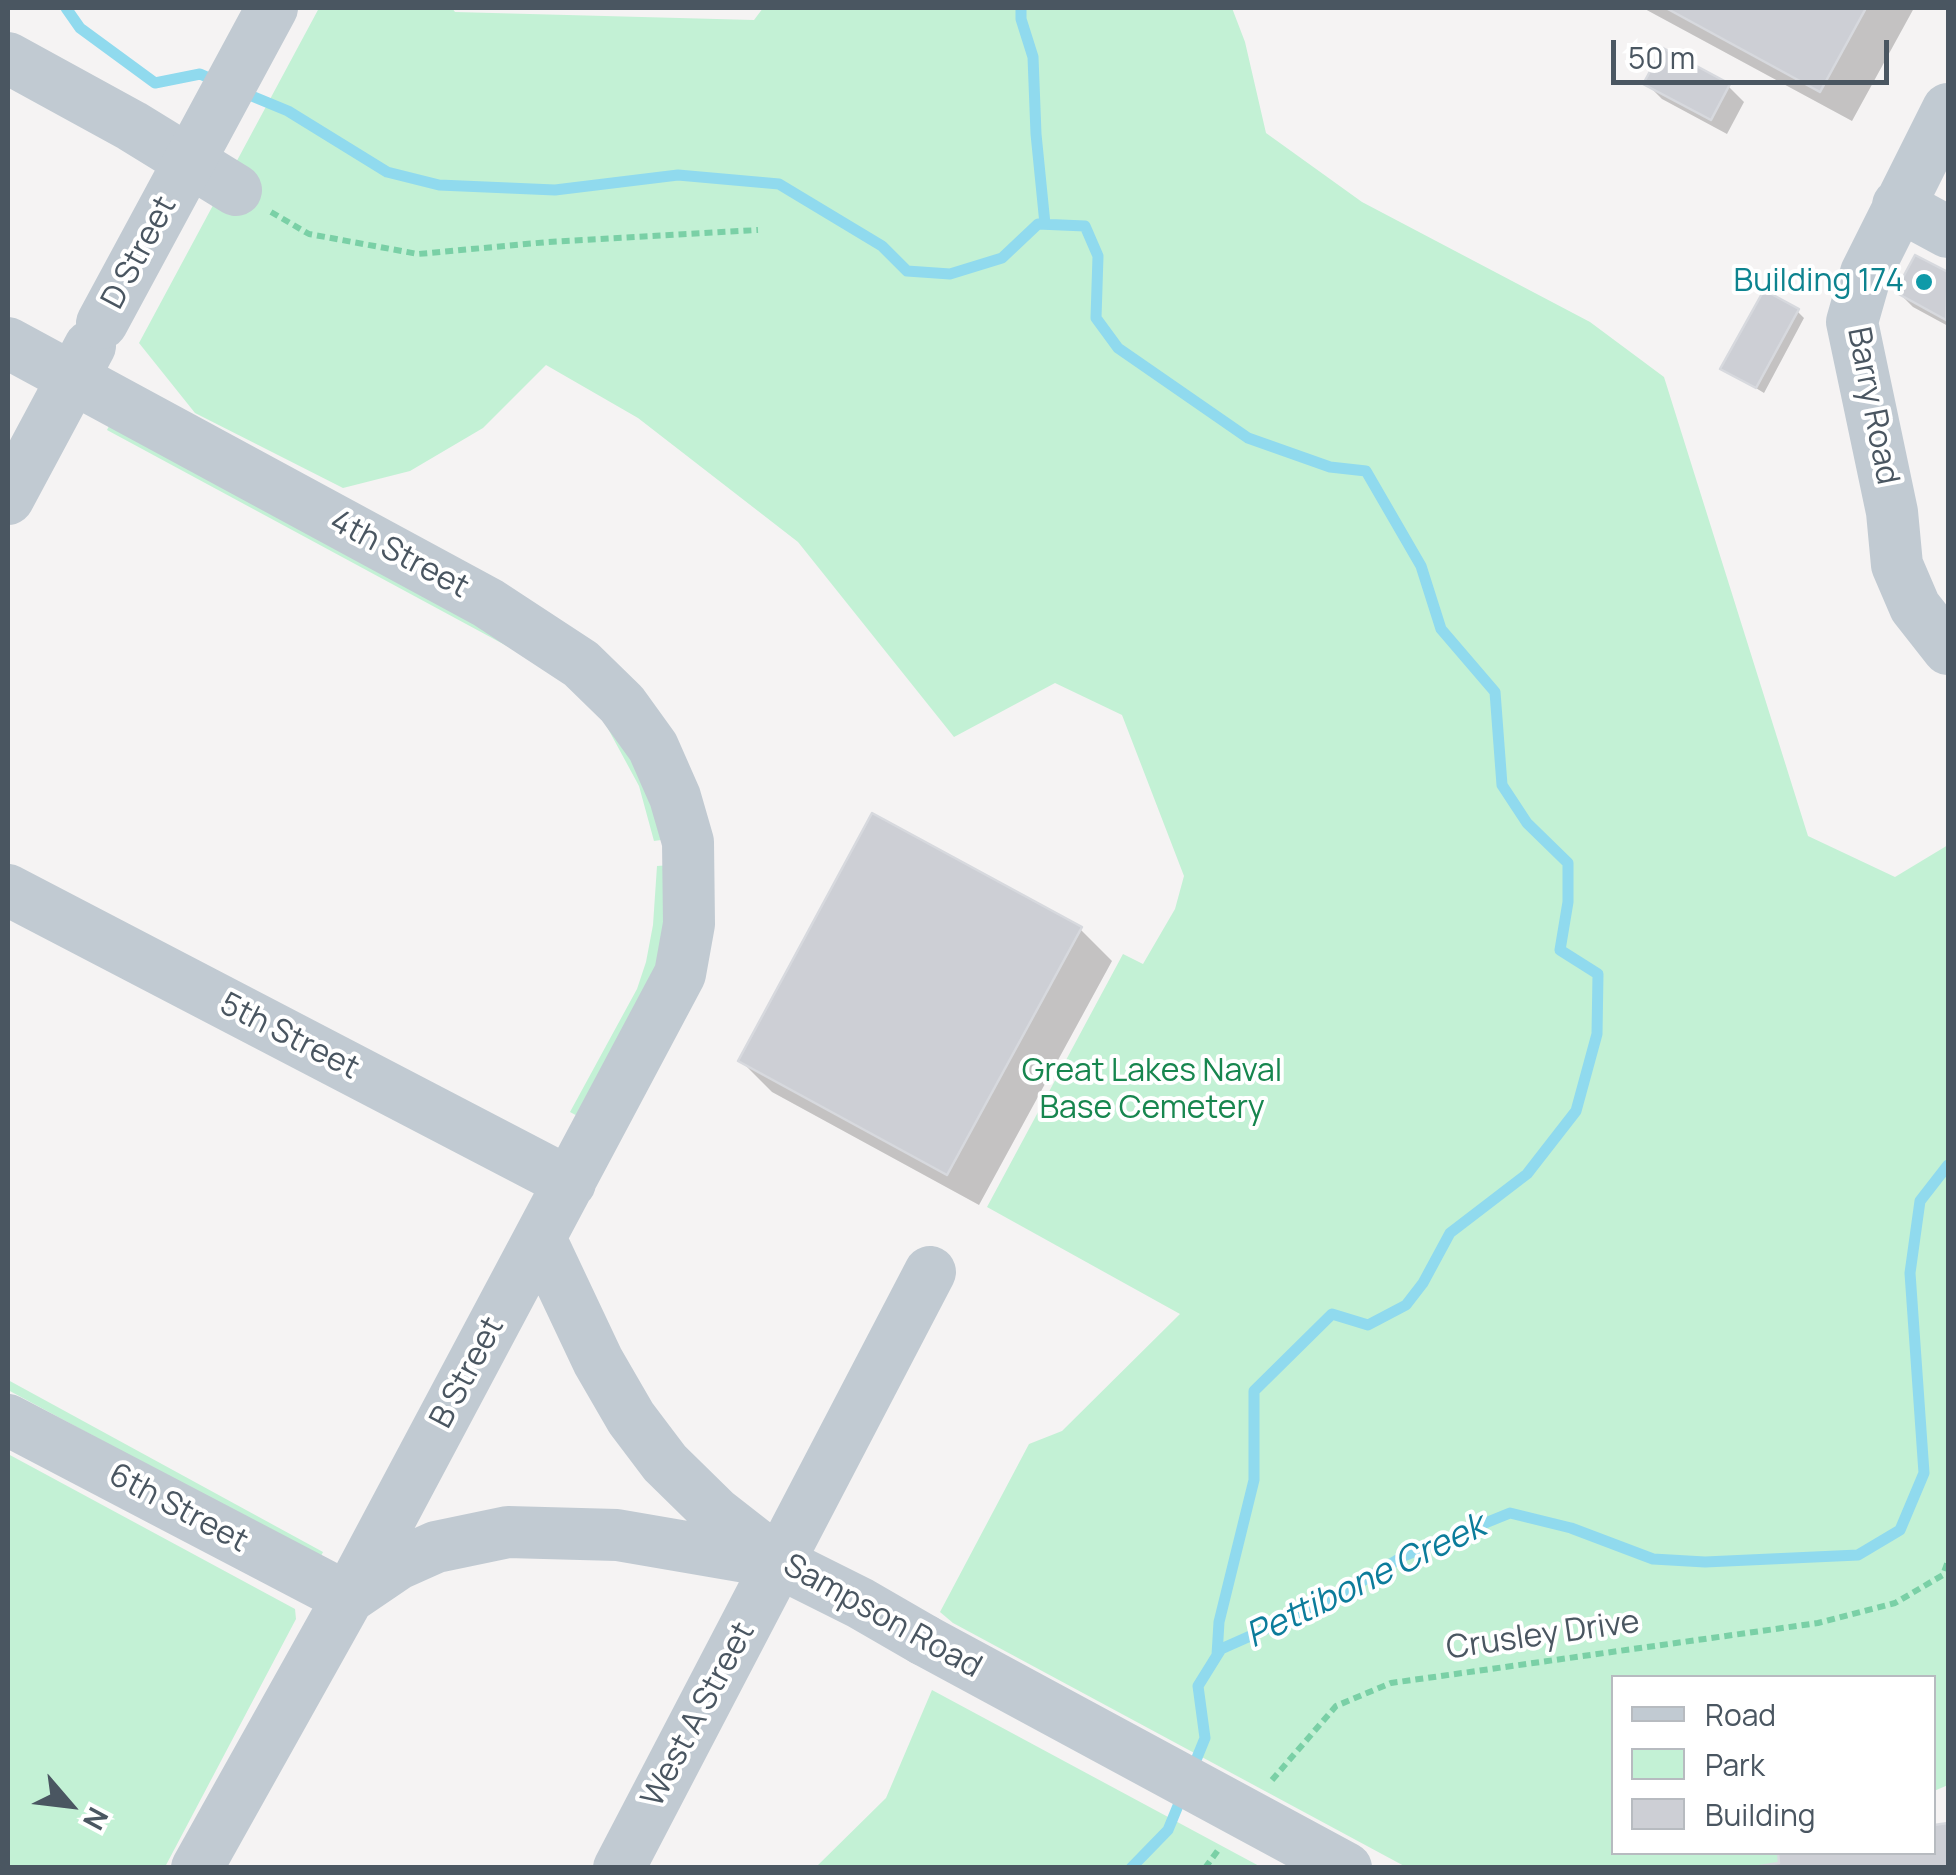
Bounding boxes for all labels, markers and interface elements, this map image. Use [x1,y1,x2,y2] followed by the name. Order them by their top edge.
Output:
[1616,20,1894,82] scale bar
[1628,37,1695,78] text: 50 m
[94,190,186,316] street label: D Street
[1734,263,1904,301] place label: Building 174
[1913,271,1935,293] marker: Building 174
[1838,324,1906,488] street label: Barry Road
[323,503,475,607] street label: 4th Street
[213,986,365,1088] street label: 5th Street
[1022,1053,1282,1128] park label: Great Lakes Naval Base Cemetery
[423,1311,513,1435] street label: B Street
[102,1456,254,1562] street label: 6th Street
[1240,1506,1492,1658] water label: Pettibone Creek
[776,1547,988,1687] street label: Sampson Road
[1444,1603,1642,1669] street label: Crusley Drive
[634,1616,764,1814] street label: West A Street
[1611,1675,1936,1855] legend
[1705,1694,1776,1735] text: Road
[1705,1744,1765,1785] text: Park
[20,1755,120,1855] north arrow
[1705,1794,1816,1835] text: Building
[75,1801,118,1837] text: N

